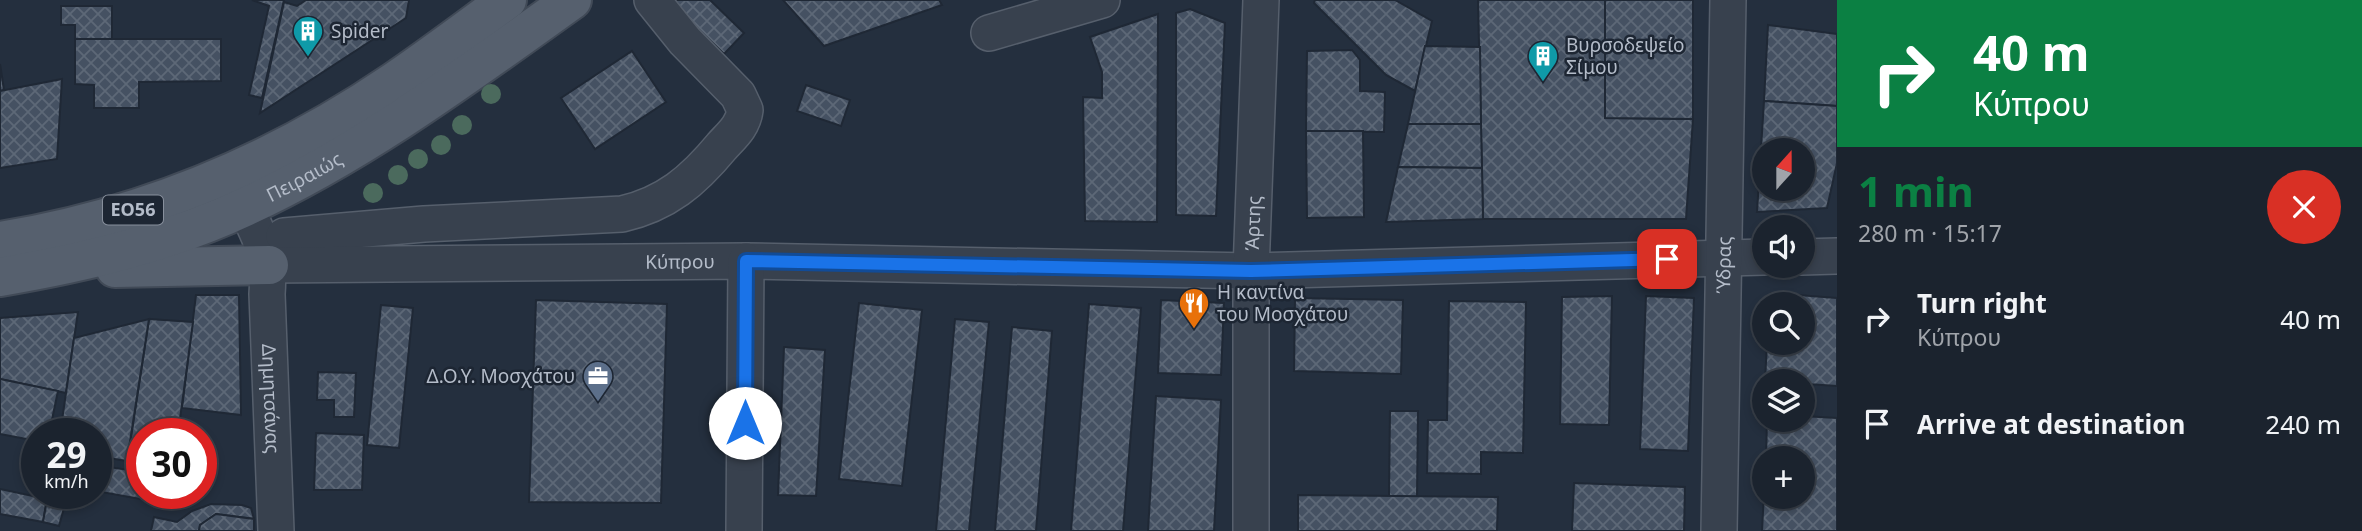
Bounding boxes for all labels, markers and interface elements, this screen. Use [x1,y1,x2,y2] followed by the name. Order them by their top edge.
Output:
[291,14,325,58] building icon: Spider
[331,18,388,44] place label: Spider
[1973,19,2090,85] text: 40 m
[1858,28,1949,119] icon: right
[1566,32,1685,80] place label: Βυρσοδεψείο Σίμου
[1526,39,1560,83] building icon: Βυρσοδεψείο Σίμου
[1973,82,2090,125] text: Κύπρου
[1752,138,1815,201] north arrow
[1752,138,1815,509] map controls
[262,146,347,208] street label: Πειραιώς
[1858,162,1974,219] text: 1 min
[2267,170,2341,244] button: close
[1239,195,1267,251] street label: Άρτης
[103,196,163,224] road number: ΕΟ56
[1752,215,1815,278] button: sound
[1858,217,2002,249] text: 280 m · 15:17
[1637,229,1697,289] pin
[1710,236,1737,294] street label: Ύδρας
[1648,240,1686,278] icon: arrive
[645,248,715,275] street label: Κύπρου
[1217,279,1348,327] place label: Η καντίνα του Μοσχάτου
[1917,285,2047,321] text: Turn right
[1177,286,1211,330] restaurant icon: Η καντίνα του Μοσχάτου
[1752,292,1815,355] button: search
[1858,300,1896,338] icon: right
[2280,301,2341,337] text: 40 m
[1917,321,2001,353] text: Κύπρου
[256,343,286,454] street label: Δημητσάνας
[581,359,615,403] office icon: Δ.Ο.Υ. Μοσχάτου
[426,363,575,389] place label: Δ.Ο.Υ. Μοσχάτου
[1752,369,1815,432] button: layers
[708,386,782,460] position arrow
[1858,405,1896,443] icon: arrive
[1917,406,2186,442] text: Arrive at destination
[2265,406,2341,442] text: 240 m
[126,418,217,509] speed limit sign: 30
[46,431,87,478] text: 29
[1752,446,1815,509] button: +
[44,469,89,493] text: km/h

